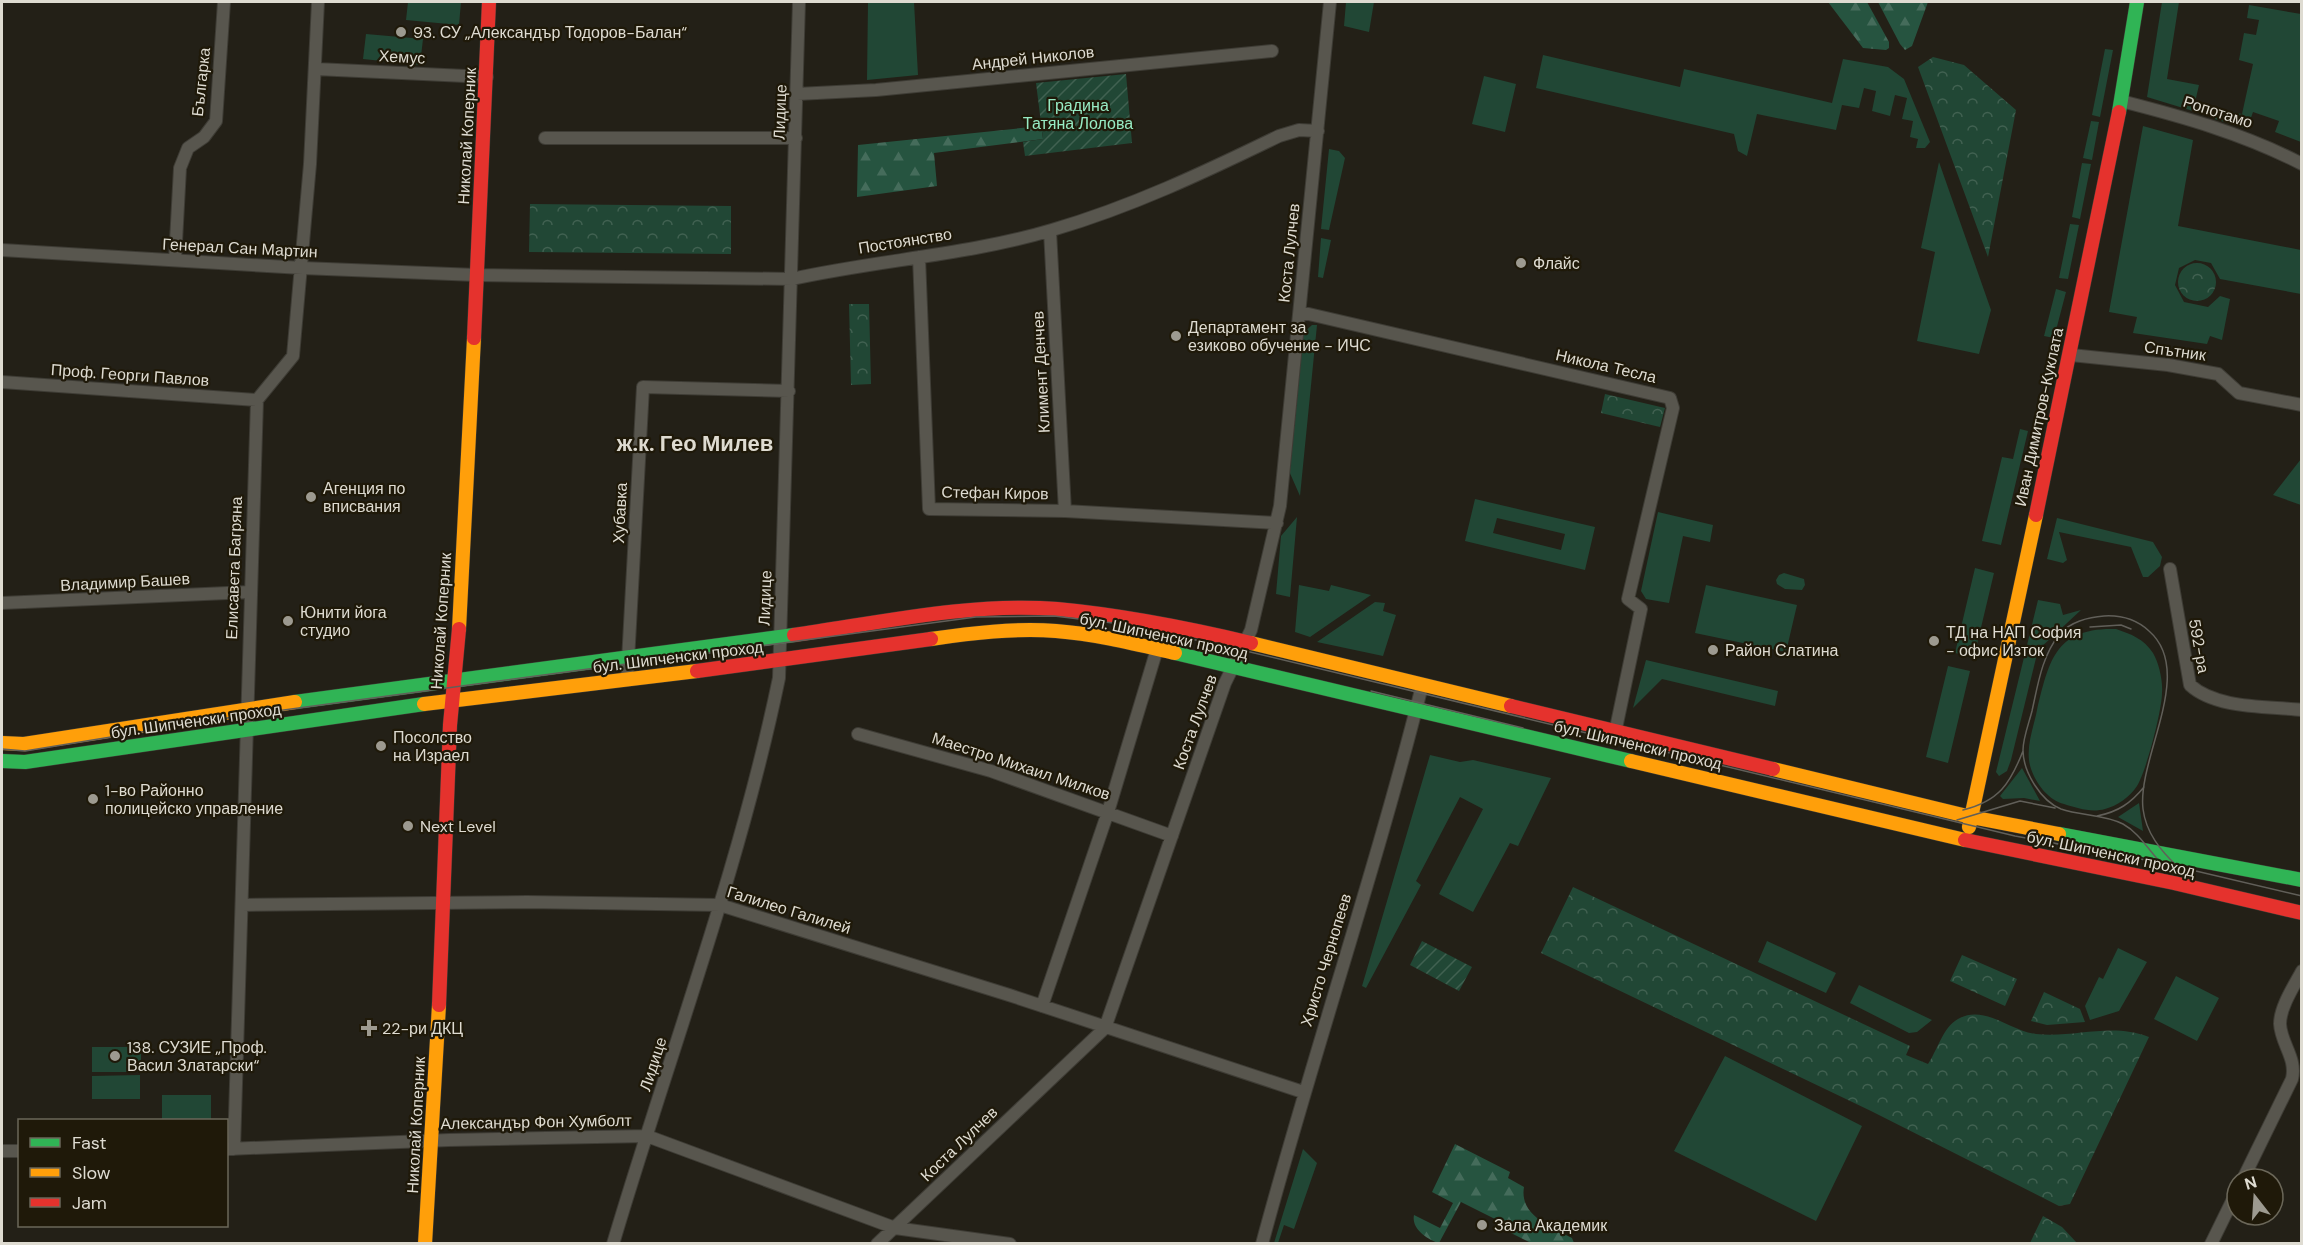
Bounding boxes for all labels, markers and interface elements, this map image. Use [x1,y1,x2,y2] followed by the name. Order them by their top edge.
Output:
[413,22,687,43] place label: 93. СУ „Александър Тодоров-Балан“
[394,25,408,39] marker: 93. СУ „Александър Тодоров-Балан“
[971,41,1095,75] street label: Андрей Николов
[378,45,426,69] street label: Хемус
[187,46,215,118] street label: Българка
[453,66,481,205] street label: Николай Коперник
[769,84,791,140] street label: Лидице
[2181,91,2256,133] street label: Ропотамо
[1023,95,1133,134] park label: Градина Татяна Лолова
[1273,202,1305,304] street label: Коста Лулчев
[857,223,953,259] street label: Постоянство
[162,233,318,263] street label: Генерал Сан Мартин
[1533,253,1580,274] place label: Флайс
[1514,256,1528,270] marker: Флайс
[1027,310,1055,434] street label: Климент Денчев
[1188,317,1371,356] place label: Департамент за езиково обучение - ИЧС
[2010,326,2068,508] street label: Иван Димитров-Куклата
[1169,329,1183,343] marker: Департамент за езиково обучение - ИЧС
[2143,336,2208,366] street label: Спътник
[1554,344,1659,388] street label: Никола Тесла
[50,359,210,391] street label: Проф. Георги Павлов
[616,429,773,458] district label: ж.к. Гео Милев
[323,478,406,517] place label: Агенция по вписвания
[608,482,632,544] street label: Хубавка
[941,482,1049,504] street label: Стефан Киров
[304,490,318,504] marker: Агенция по вписвания
[221,496,247,640] street label: Елисавета Багряна
[426,551,456,690] street label: Николай Коперник
[60,568,190,596] street label: Владимир Башев
[754,570,776,626] street label: Лидице
[300,602,387,641] place label: Юнити йога студио
[1078,608,1251,664] street label: бул. Шипченски проход
[281,614,295,628] marker: Юнити йога студио
[2184,617,2214,675] street label: 592-ра
[1946,622,2081,661] place label: ТД на НАП София - офис Изток
[1927,634,1941,648] marker: ТД на НАП София - офис Изток
[591,636,765,678] street label: бул. Шипченски проход
[1725,640,1839,661] place label: Район Слатина
[1706,643,1720,657] marker: Район Слатина
[1168,672,1222,772] street label: Коста Лулчев
[109,699,283,743] street label: бул. Шипченски проход
[1552,715,1725,775] street label: бул. Шипченски проход
[393,727,472,766] place label: Посолство на Израел
[929,727,1113,805] street label: Маестро Михаил Милков
[374,739,388,753] marker: Посолство на Израел
[105,780,283,819] place label: 1-во Районно полицейско управление
[86,792,100,806] marker: 1-во Районно полицейско управление
[420,816,496,837] place label: Next Level
[401,819,415,833] marker: Next Level
[2025,826,2198,882] street label: бул. Шипченски проход
[725,881,853,939] street label: Галилео Галилей
[1296,891,1356,1029] street label: Христо Чернопеев
[382,1018,463,1039] place label: 22-ри ДКЦ
[360,1019,378,1037] marker: 22-ри ДКЦ
[634,1034,672,1094] street label: Лидице
[127,1037,267,1076] place label: 138. СУЗИЕ „Проф. Васил Златарски“
[108,1049,122,1063] marker: 138. СУЗИЕ „Проф. Васил Златарски“
[402,1055,430,1194] street label: Николай Коперник
[916,1102,1002,1186] street label: Коста Лулчев
[440,1110,633,1134] street label: Александър Фон Хумболт
[18,1119,228,1227] legend
[72,1131,107,1155] text: Fast
[72,1161,111,1185] text: Slow
[2225,1167,2285,1227] north arrow
[2242,1171,2259,1195] text: N
[72,1191,107,1215] text: Jam
[1494,1215,1608,1236] place label: Зала Академик
[1475,1218,1489,1232] marker: Зала Академик

